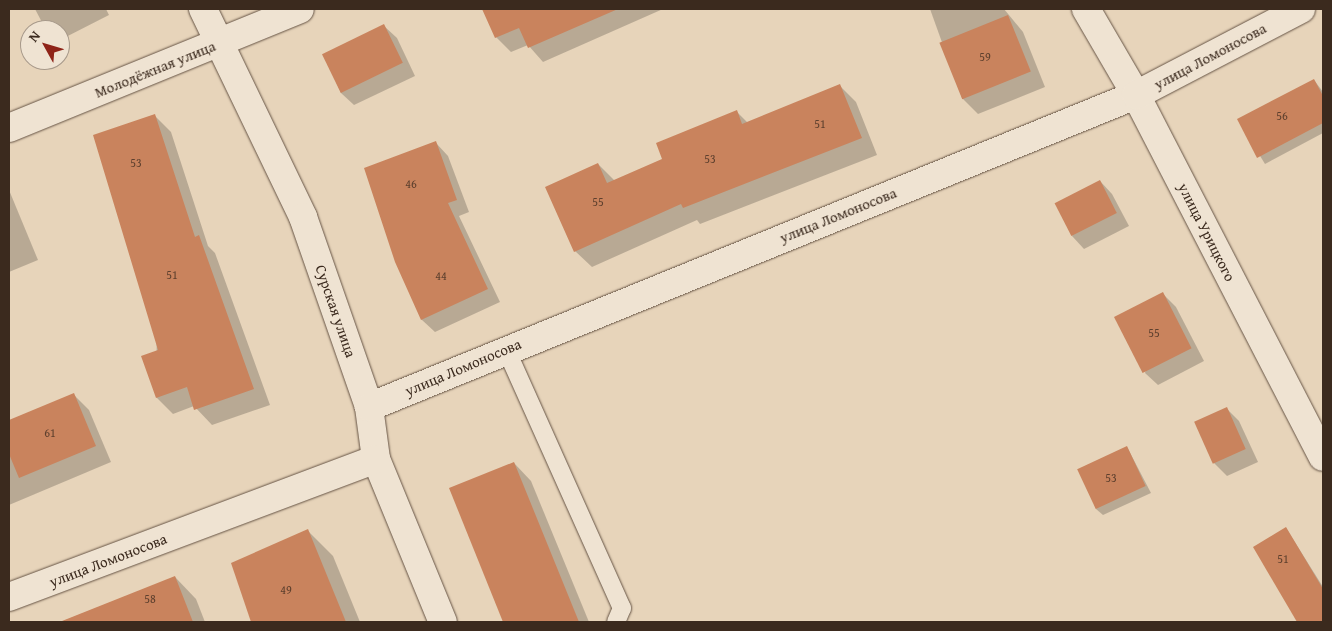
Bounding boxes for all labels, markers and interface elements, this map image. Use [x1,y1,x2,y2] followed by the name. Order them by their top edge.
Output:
[1151,19,1269,93] street label: улица Ломоносова
[20,20,70,70] north arrow
[23,26,45,46] text: N
[92,37,218,101] street label: Молодёжная улица
[979,50,991,64] house number: 59
[1276,109,1288,123] house number: 56
[814,117,826,131] house number: 51
[704,152,716,166] house number: 53
[130,156,142,170] house number: 53
[405,177,417,191] house number: 46
[1174,180,1240,284] street label: улица Урицкого
[777,183,899,247] street label: улица Ломоносова
[592,195,604,209] house number: 55
[312,262,360,360] street label: Сурская улица
[166,268,178,282] house number: 51
[435,269,447,283] house number: 44
[1148,326,1160,340] house number: 55
[402,334,524,400] street label: улица Ломоносова
[44,426,56,440] house number: 61
[1105,471,1117,485] house number: 53
[47,529,169,591] street label: улица Ломоносова
[1277,552,1289,566] house number: 51
[280,583,292,597] house number: 49
[144,592,156,606] house number: 58

